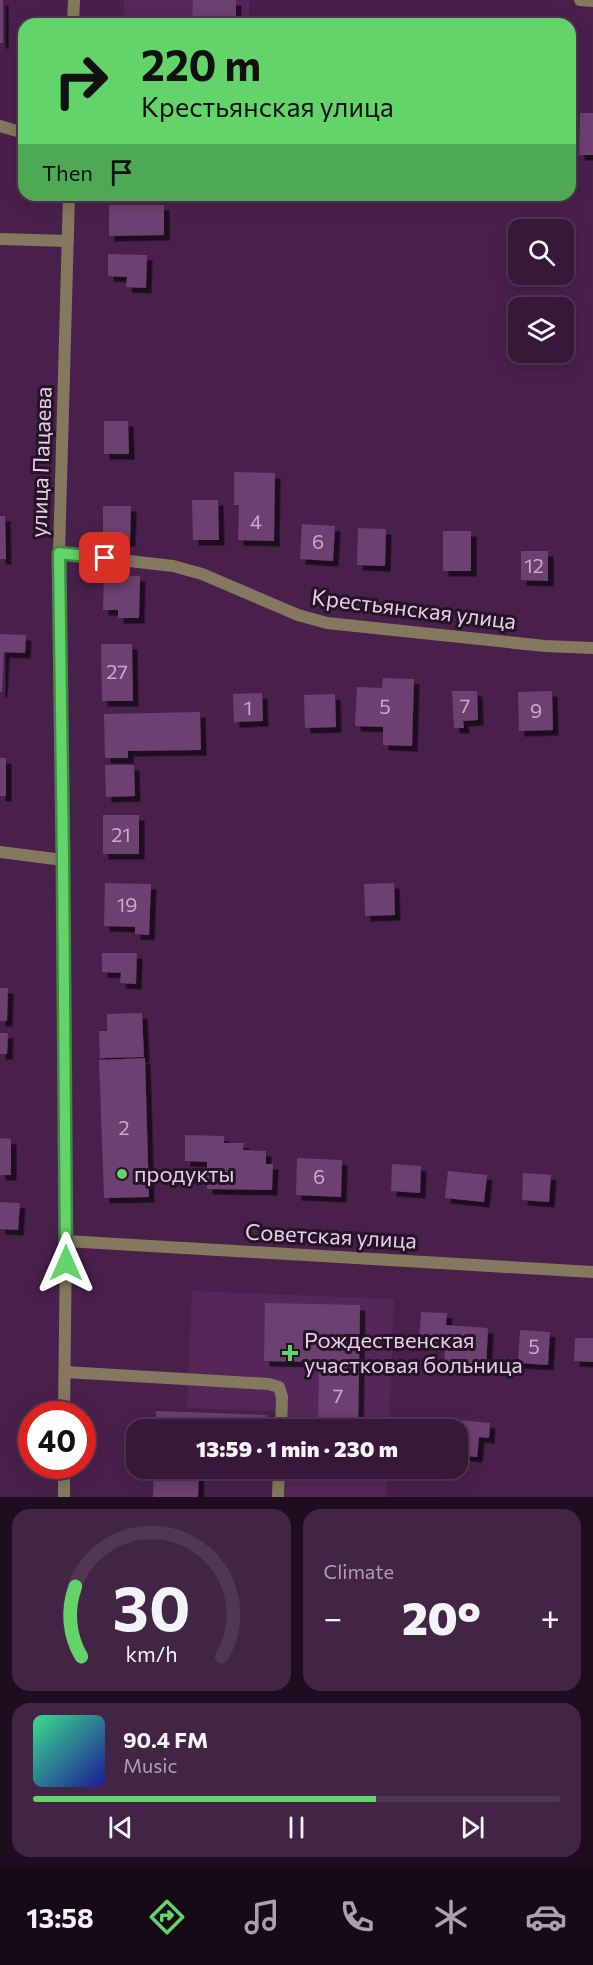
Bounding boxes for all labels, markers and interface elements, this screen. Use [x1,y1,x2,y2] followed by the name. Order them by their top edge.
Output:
[141,38,261,90] text: 220 m
[42,42,120,120] icon: right
[141,90,394,123] text: Крестьянская улица
[105,156,138,189] icon: arrive
[42,159,93,186] text: Then
[508,219,574,363] map controls
[508,219,574,285] button: search
[508,297,574,363] button: layers
[24,386,57,538] street label: улица Пацаева
[250,509,262,533] house number: 4
[312,529,324,553] house number: 6
[79,532,130,583] pin
[88,541,121,574] icon: arrive
[524,553,544,577] house number: 12
[310,583,518,634] street label: Крестьянская улица
[106,659,128,683] house number: 27
[460,693,470,717] house number: 7
[379,694,391,718] house number: 5
[244,695,252,719] house number: 1
[530,698,542,722] house number: 9
[111,822,131,846] house number: 21
[117,892,137,916] house number: 19
[118,1115,130,1139] house number: 2
[134,1160,235,1187] place label: продукты
[313,1164,325,1188] house number: 6
[115,1167,129,1181] marker: продукты
[245,1218,417,1253] street label: Советская улица
[34,1231,98,1295] position arrow
[304,1326,523,1378] place label: Рождественская участковая больница
[528,1334,540,1358] house number: 5
[281,1344,299,1362] marker: Рождественская участковая больница
[333,1383,343,1407] house number: 7
[18,1401,96,1479] speed limit sign: 40
[196,1435,398,1462] text: 13:59 · 1 min · 230 m
[324,1559,394,1583] text: Climate
[112,1568,190,1644] text: 30
[402,1589,481,1644] text: 20°
[324,1596,342,1637] text: −
[541,1596,560,1637] text: +
[125,1640,177,1666] text: km/h
[123,1726,208,1753] text: 90.4 FM
[123,1753,177,1777] text: Music
[104,1811,137,1844] icon: previous
[280,1811,313,1844] icon: pause
[456,1811,489,1844] icon: next
[146,1896,188,1938] icon: directions
[241,1896,283,1938] icon: music
[336,1896,378,1938] icon: phone
[430,1896,472,1938] icon: climate
[525,1896,567,1938] icon: car
[26,1901,94,1934] text: 13:58

